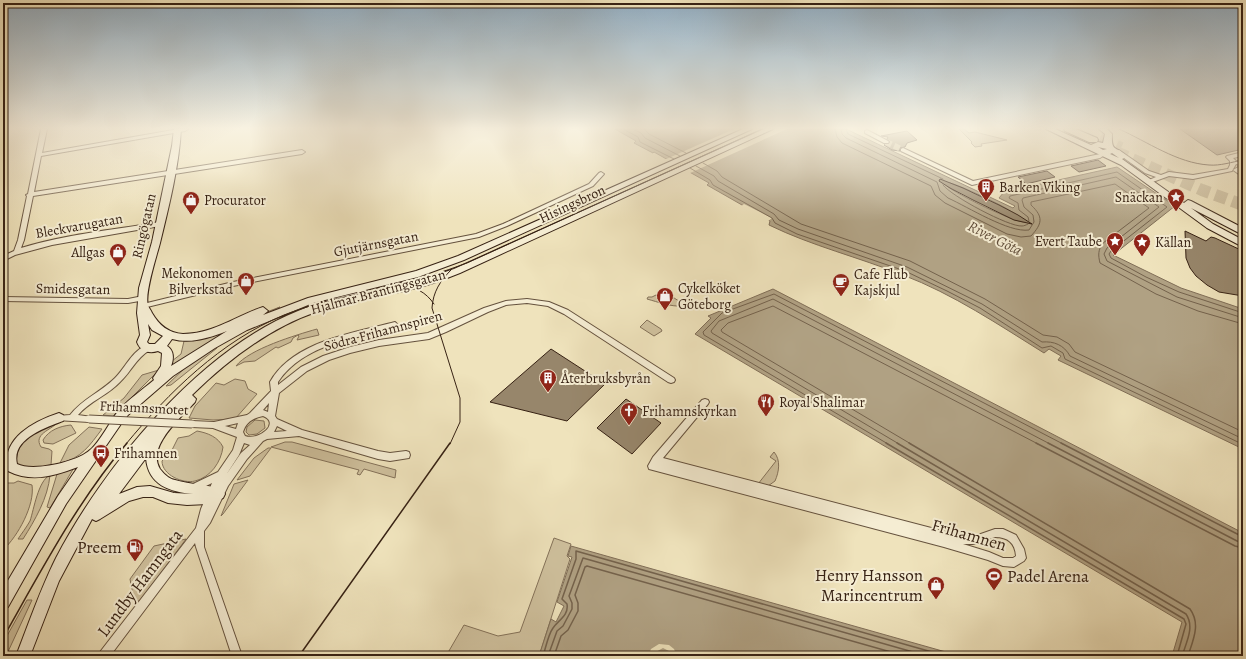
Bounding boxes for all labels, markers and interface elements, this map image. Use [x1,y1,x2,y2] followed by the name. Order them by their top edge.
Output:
[976,177,996,202] building icon: Barken Viking
[999,178,1080,197] place label: Barken Viking
[536,180,609,228] street label: Hisingsbron
[1166,187,1186,212] place icon: Snäckan
[1115,188,1163,207] place label: Snäckan
[181,190,201,215] shop icon: Procurator
[127,191,161,260] street label: Ringögatan
[204,191,267,210] place label: Procurator
[34,209,125,243] street label: Bleckvarugatan
[965,216,1026,260] water label: River Göta
[332,226,420,262] street label: Gjutjärnsgatan
[1105,231,1125,256] place icon: Evert Taube
[1035,232,1102,251] place label: Evert Taube
[1132,232,1152,257] place icon: Källan
[1155,233,1192,252] place label: Källan
[108,242,128,267] shop icon: Allgas
[70,243,105,262] place label: Allgas
[161,264,233,299] place label: Mekonomen Bilverkstad
[308,265,448,319] street label: Hjalmar Brantingsgatan
[854,265,908,300] place label: Cafe Flub Kajskjul
[236,271,256,296] shop icon: Mekonomen Bilverkstad
[831,272,851,297] cafe icon: Cafe Flub Kajskjul
[36,279,111,299] street label: Smidesgatan
[678,279,741,314] place label: Cykelköket Göteborg
[655,286,675,311] shop icon: Cykelköket Göteborg
[322,306,445,356] street label: Södra Frihamnspiren
[538,368,558,393] building icon: Återbruksbyrån
[560,369,651,388] place label: Återbruksbyrån
[756,392,776,417] restaurant icon: Royal Shalimar
[779,393,865,412] place label: Royal Shalimar
[99,396,189,420] street label: Frihamnsmotet
[619,401,639,426] church icon: Frihamnskyrkan
[642,402,737,421] place label: Frihamnskyrkan
[91,443,111,468] bus stop icon: Frihamnen
[114,444,178,463] place label: Frihamnen
[929,513,1009,557] street label: Frihamnen
[92,524,188,642] street label: Lundby Hamngata
[77,536,122,559] place label: Preem
[125,537,145,562] fuel station icon: Preem
[815,564,923,607] place label: Henry Hansson Marincentrum
[1007,565,1089,588] place label: Padel Arena
[984,566,1004,591] sports icon: Padel Arena
[926,575,946,600] shop icon: Henry Hansson Marincentrum

